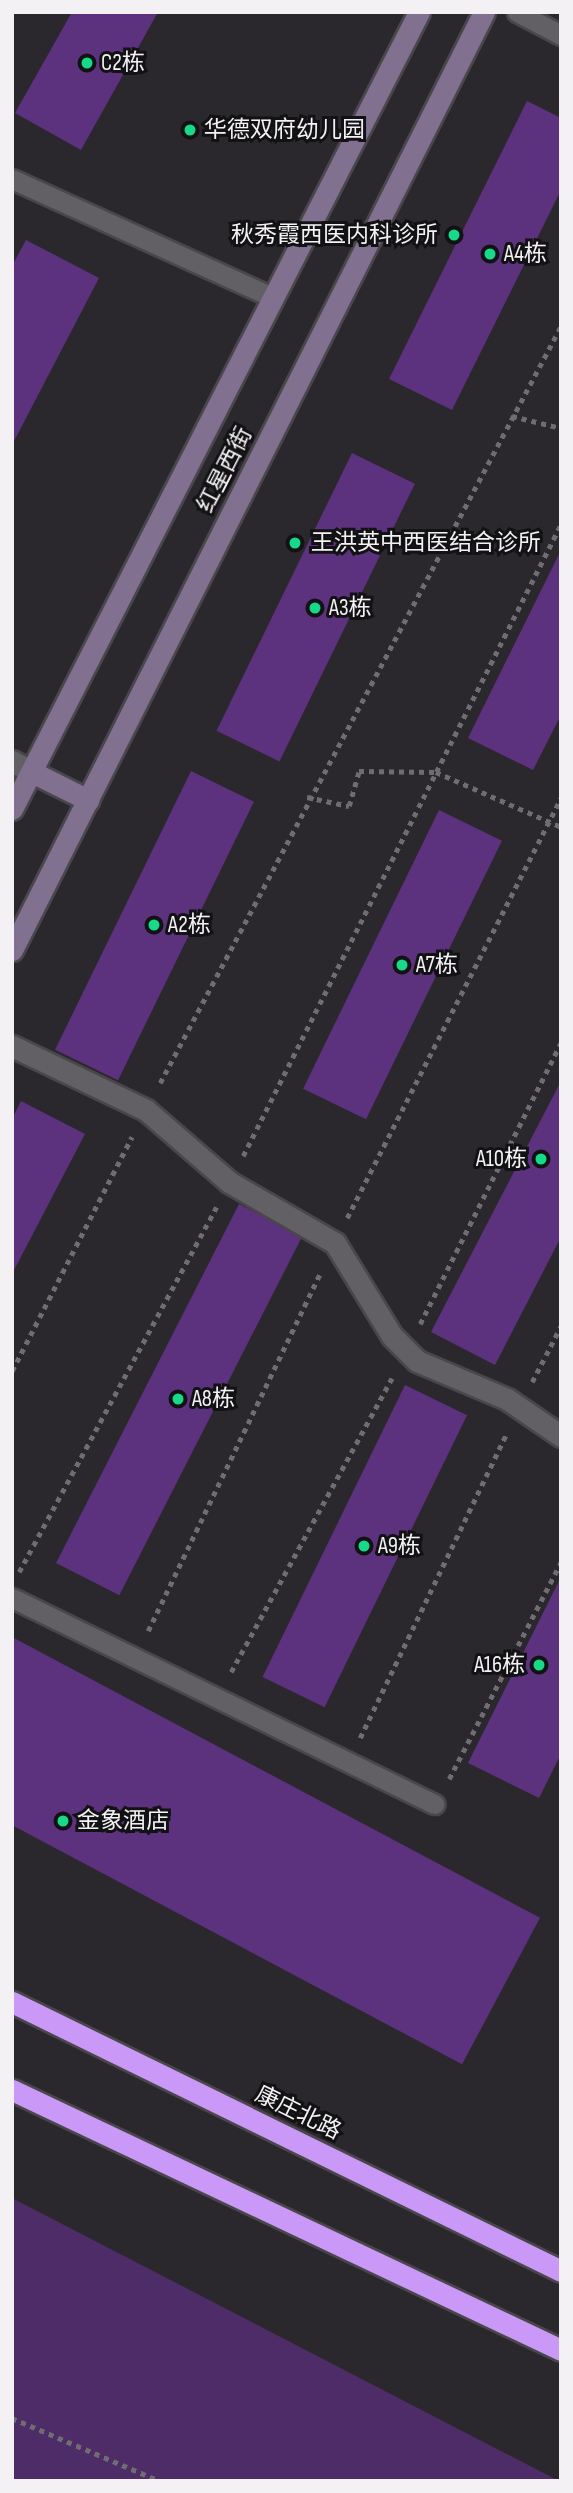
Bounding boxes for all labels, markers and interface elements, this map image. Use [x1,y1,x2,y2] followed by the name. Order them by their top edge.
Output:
[101,49,145,77] place label: C2栋
[79,55,95,71] marker: C2栋
[204,116,365,144] place label: 华德双府幼儿园
[182,122,198,138] marker: 华德双府幼儿园
[231,221,438,249] place label: 秋秀霞西医内科诊所
[444,225,464,245] marker: 秋秀霞西医内科诊所
[504,240,547,268] place label: A4栋
[482,246,498,262] marker: A4栋
[192,423,258,517] street label: 红星西街
[311,529,541,557] place label: 王洪英中西医结合诊所
[285,533,305,553] marker: 王洪英中西医结合诊所
[329,594,372,622] place label: A3栋
[307,600,323,616] marker: A3栋
[168,911,211,939] place label: A2栋
[146,917,162,933] marker: A2栋
[416,951,458,979] place label: A7栋
[394,957,410,973] marker: A7栋
[476,1145,527,1173] place label: A10栋
[533,1151,549,1167] marker: A10栋
[192,1385,235,1413] place label: A8栋
[170,1391,186,1407] marker: A8栋
[378,1532,421,1560] place label: A9栋
[356,1538,372,1554] marker: A9栋
[474,1651,525,1679] place label: A16栋
[531,1657,547,1673] marker: A16栋
[77,1807,169,1835] place label: 金象酒店
[55,1813,71,1829] marker: 金象酒店
[251,2080,345,2146] street label: 康庄北路

